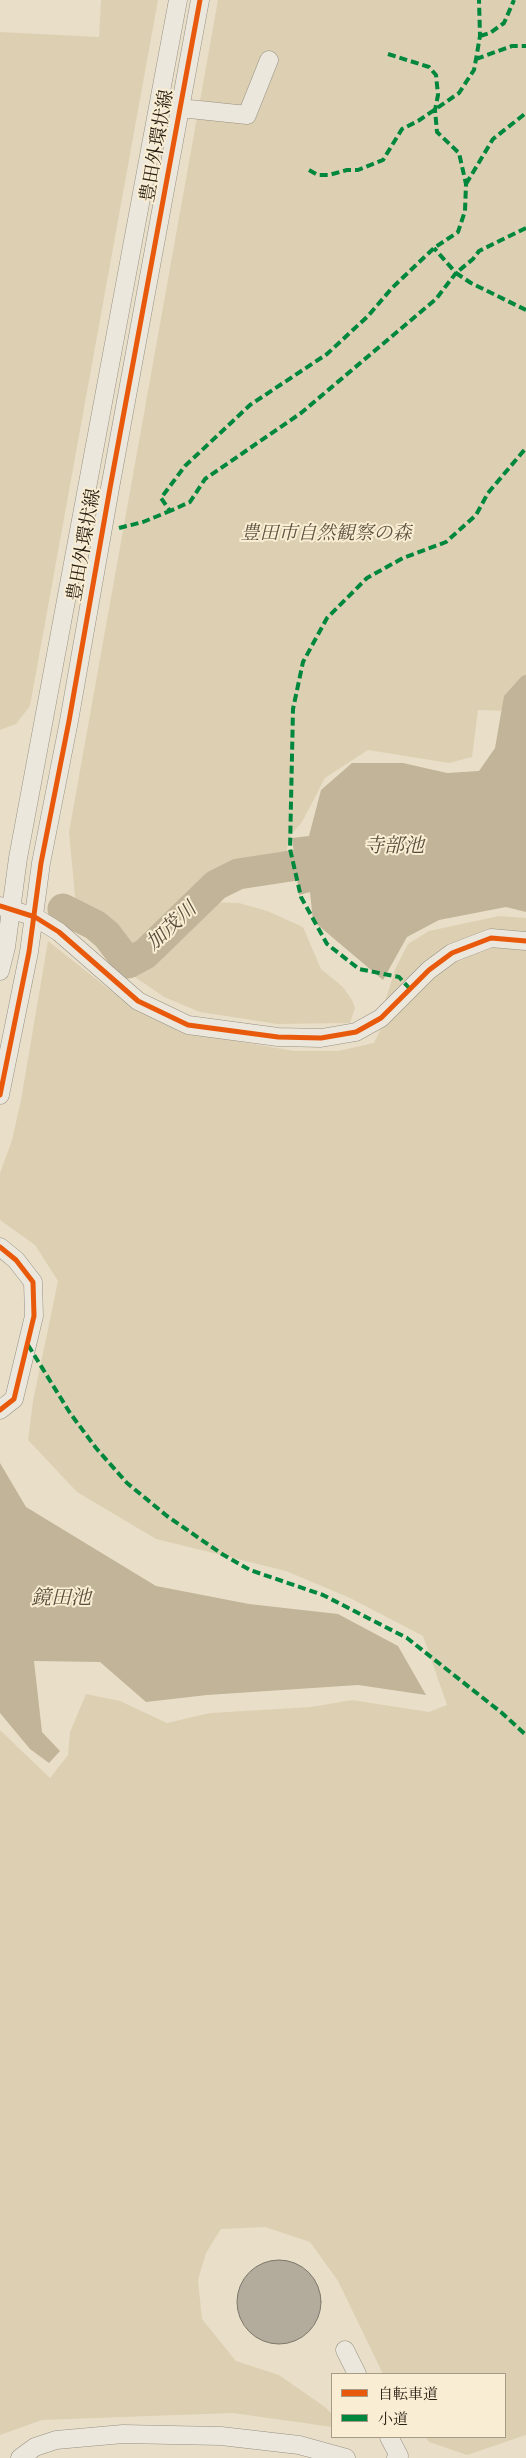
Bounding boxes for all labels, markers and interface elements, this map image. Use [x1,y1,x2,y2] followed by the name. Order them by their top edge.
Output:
[137,88,179,204] street label: 豊田外環状線
[64,487,106,603] street label: 豊田外環状線
[241,523,411,545] park label: 豊田市自然観察の森
[364,835,424,859] water label: 寺部池
[142,898,202,956] water label: 加茂川
[31,1587,91,1611] water label: 鏡田池
[331,2373,506,2438] legend
[378,2383,438,2404] text: 自転車道
[378,2408,408,2429] text: 小道

